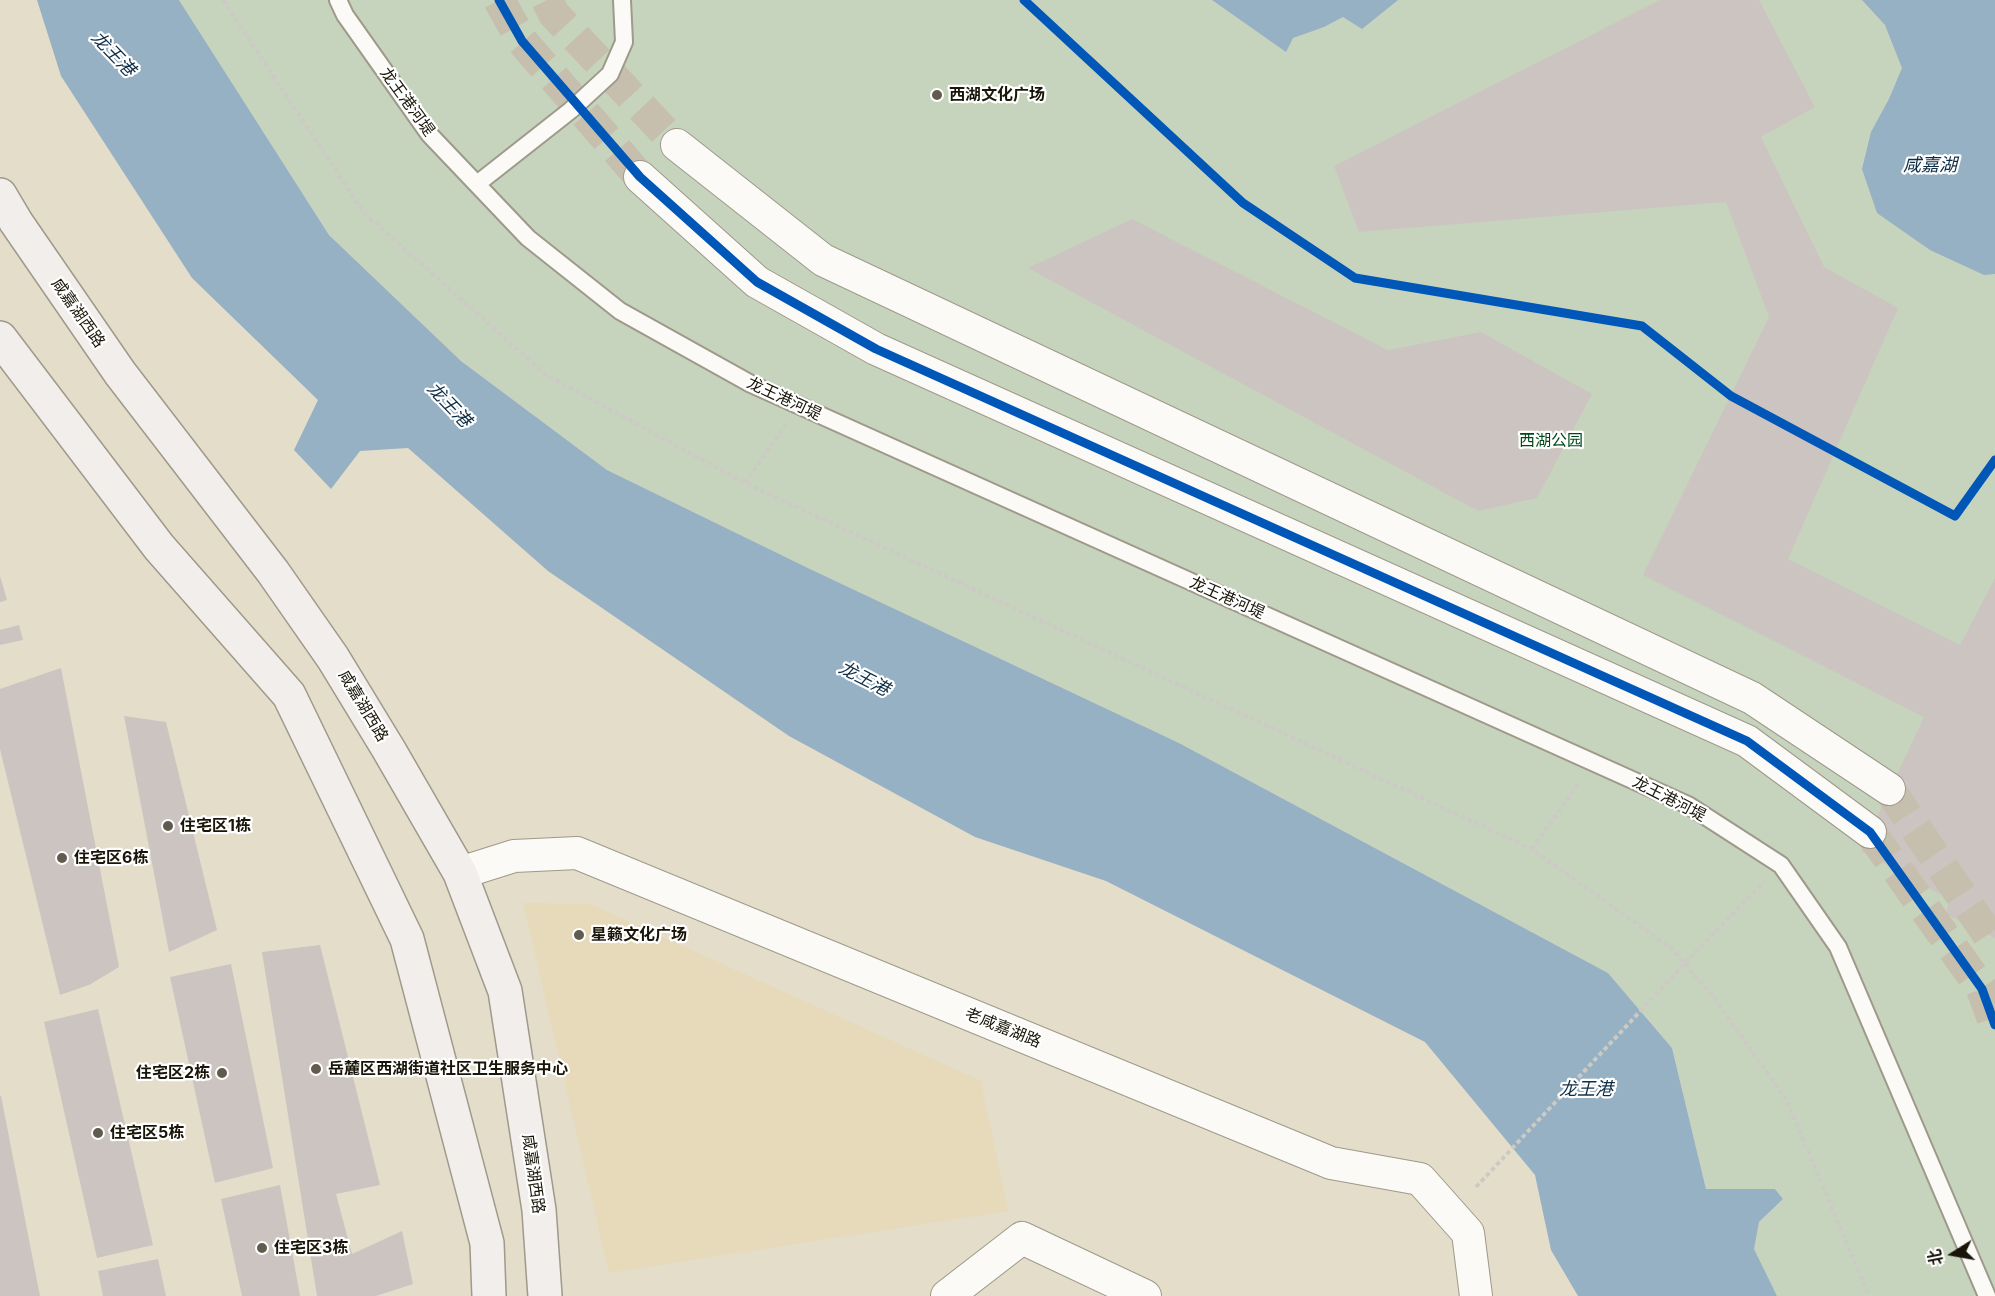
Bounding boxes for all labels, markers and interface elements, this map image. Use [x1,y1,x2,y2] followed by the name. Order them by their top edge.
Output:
[86,27,140,81] water label: 龙王港
[376,64,438,140] street label: 龙王港河堤
[949,85,1045,105] place label: 西湖文化广场
[930,88,944,102] marker: 西湖文化广场
[1903,155,1957,177] water label: 咸嘉湖
[47,275,109,351] street label: 咸嘉湖西路
[744,373,824,425] street label: 龙王港河堤
[422,378,476,432] water label: 龙王港
[1519,431,1583,451] park label: 西湖公园
[1187,573,1267,623] street label: 龙王港河堤
[835,657,893,701] water label: 龙王港
[334,667,392,745] street label: 咸嘉湖西路
[1629,772,1709,826] street label: 龙王港河堤
[180,816,251,836] place label: 住宅区1栋
[161,819,175,833] marker: 住宅区1栋
[74,848,148,868] place label: 住宅区6栋
[55,851,69,865] marker: 住宅区6栋
[591,925,687,945] place label: 星籁文化广场
[572,928,586,942] marker: 星籁文化广场
[962,1004,1044,1052] street label: 老咸嘉湖路
[328,1059,568,1079] place label: 岳麓区西湖街道社区卫生服务中心
[309,1062,323,1076] marker: 岳麓区西湖街道社区卫生服务中心
[136,1063,210,1083] place label: 住宅区2栋
[215,1066,229,1080] marker: 住宅区2栋
[1559,1079,1613,1101] water label: 龙王港
[110,1123,184,1143] place label: 住宅区5栋
[91,1126,105,1140] marker: 住宅区5栋
[518,1133,548,1215] street label: 咸嘉湖西路
[1923,1224,1983,1284] north arrow
[274,1238,348,1258] place label: 住宅区3栋
[255,1241,269,1255] marker: 住宅区3栋
[1924,1248,1947,1267] text: 北

